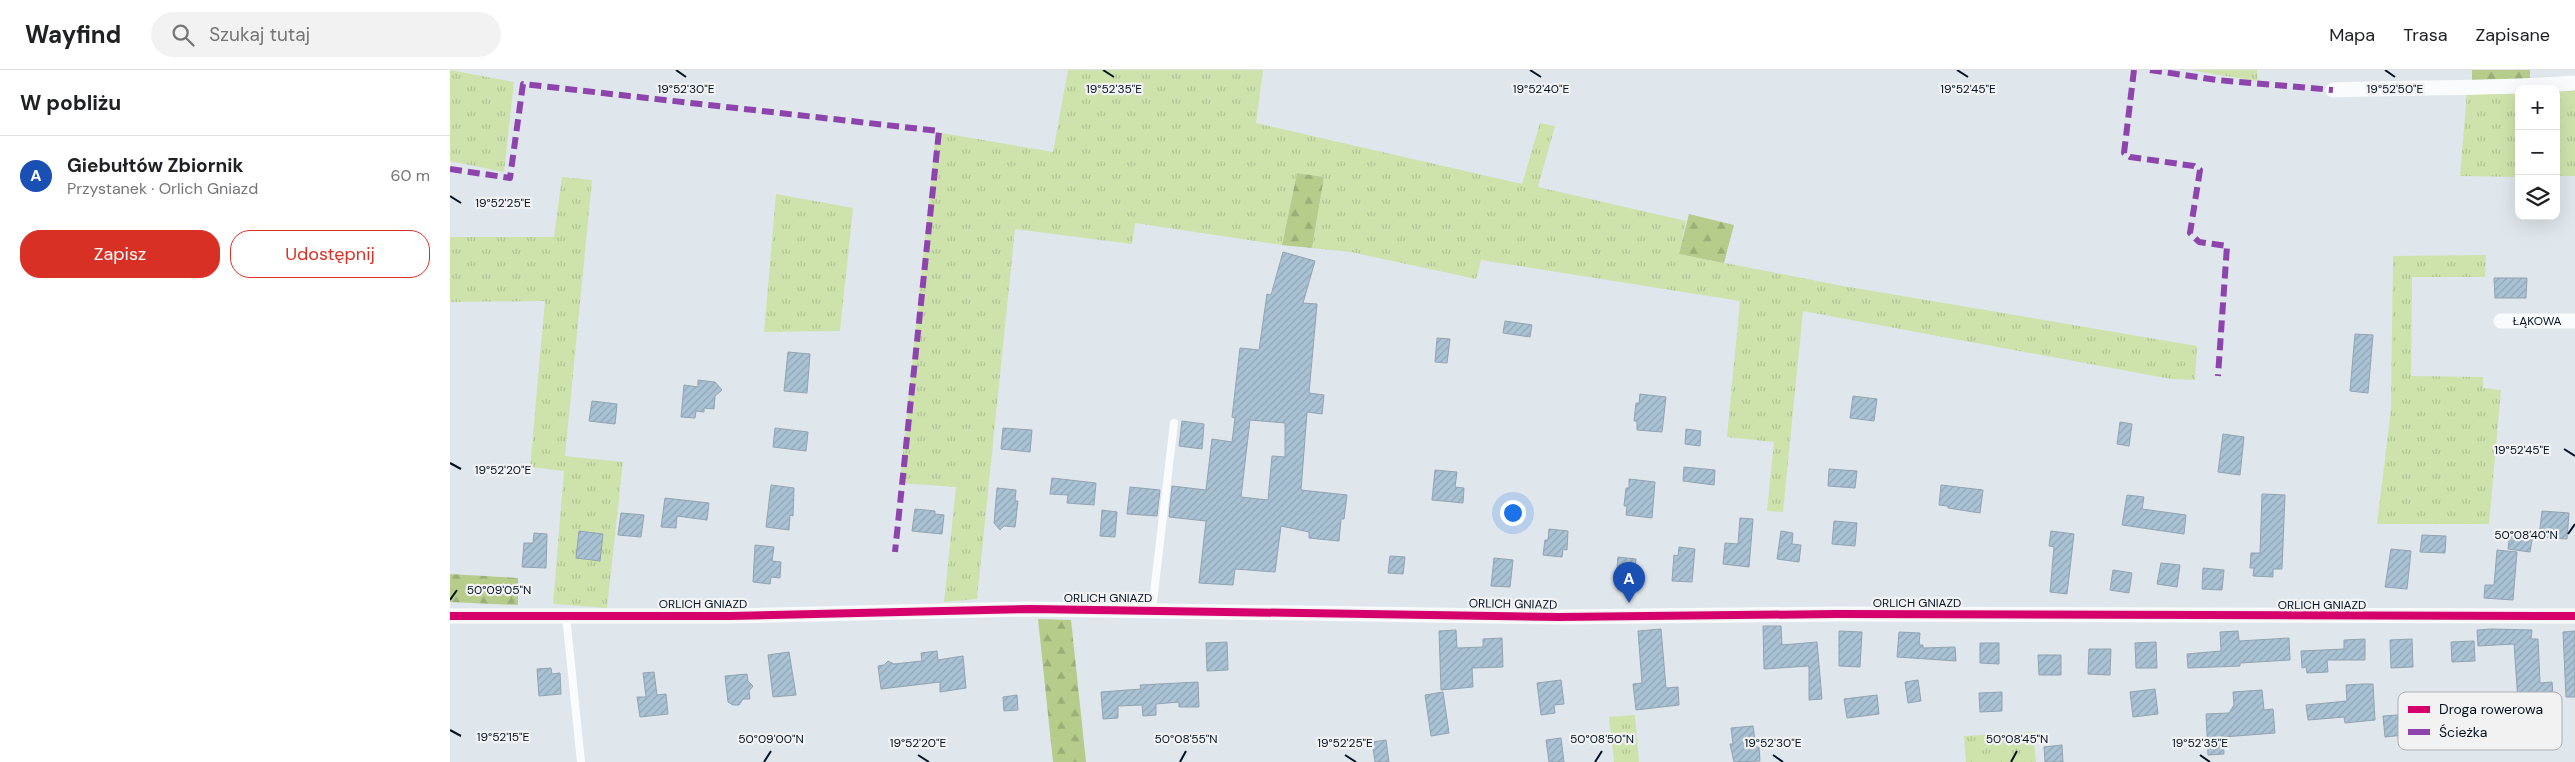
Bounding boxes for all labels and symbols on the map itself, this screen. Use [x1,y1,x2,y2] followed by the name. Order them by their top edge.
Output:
[658,81,715,97] text: 19°52'30"E
[1086,81,1142,97] text: 19°52'35"E
[1513,81,1569,97] text: 19°52'40"E
[1940,81,1996,97] text: 19°52'45"E
[2367,81,2424,97] text: 19°52'50"E
[475,195,531,211] text: 19°52'25"E
[2513,313,2561,329] street label: ŁĄKOWA
[2494,442,2550,458] text: 19°52'45"E
[475,462,532,478] text: 19°52'20"E
[1500,500,1526,526] your location
[2494,527,2558,543] text: 50°08'40"N
[1613,562,1645,603] pin: A
[467,582,531,598] text: 50°09'05"N
[1064,590,1152,606] street label: ORLICH GNIAZD
[1469,595,1557,613] street label: ORLICH GNIAZD
[1873,595,1961,611] street label: ORLICH GNIAZD
[659,596,747,612] street label: ORLICH GNIAZD
[2278,597,2366,613] street label: ORLICH GNIAZD
[2398,692,2562,750] legend
[2439,700,2543,718] text: Droga rowerowa
[2439,723,2487,741] text: Ścieżka
[477,729,529,745] text: 19°52'15"E
[738,731,804,747] text: 50°09'00"N
[1155,731,1217,747] text: 50°08'55"N
[1570,731,1634,747] text: 50°08'50"N
[1986,731,2048,747] text: 50°08'45"N
[890,735,947,751] text: 19°52'20"E
[1317,735,1373,751] text: 19°52'25"E
[1745,735,1802,751] text: 19°52'30"E
[2172,735,2228,751] text: 19°52'35"E

